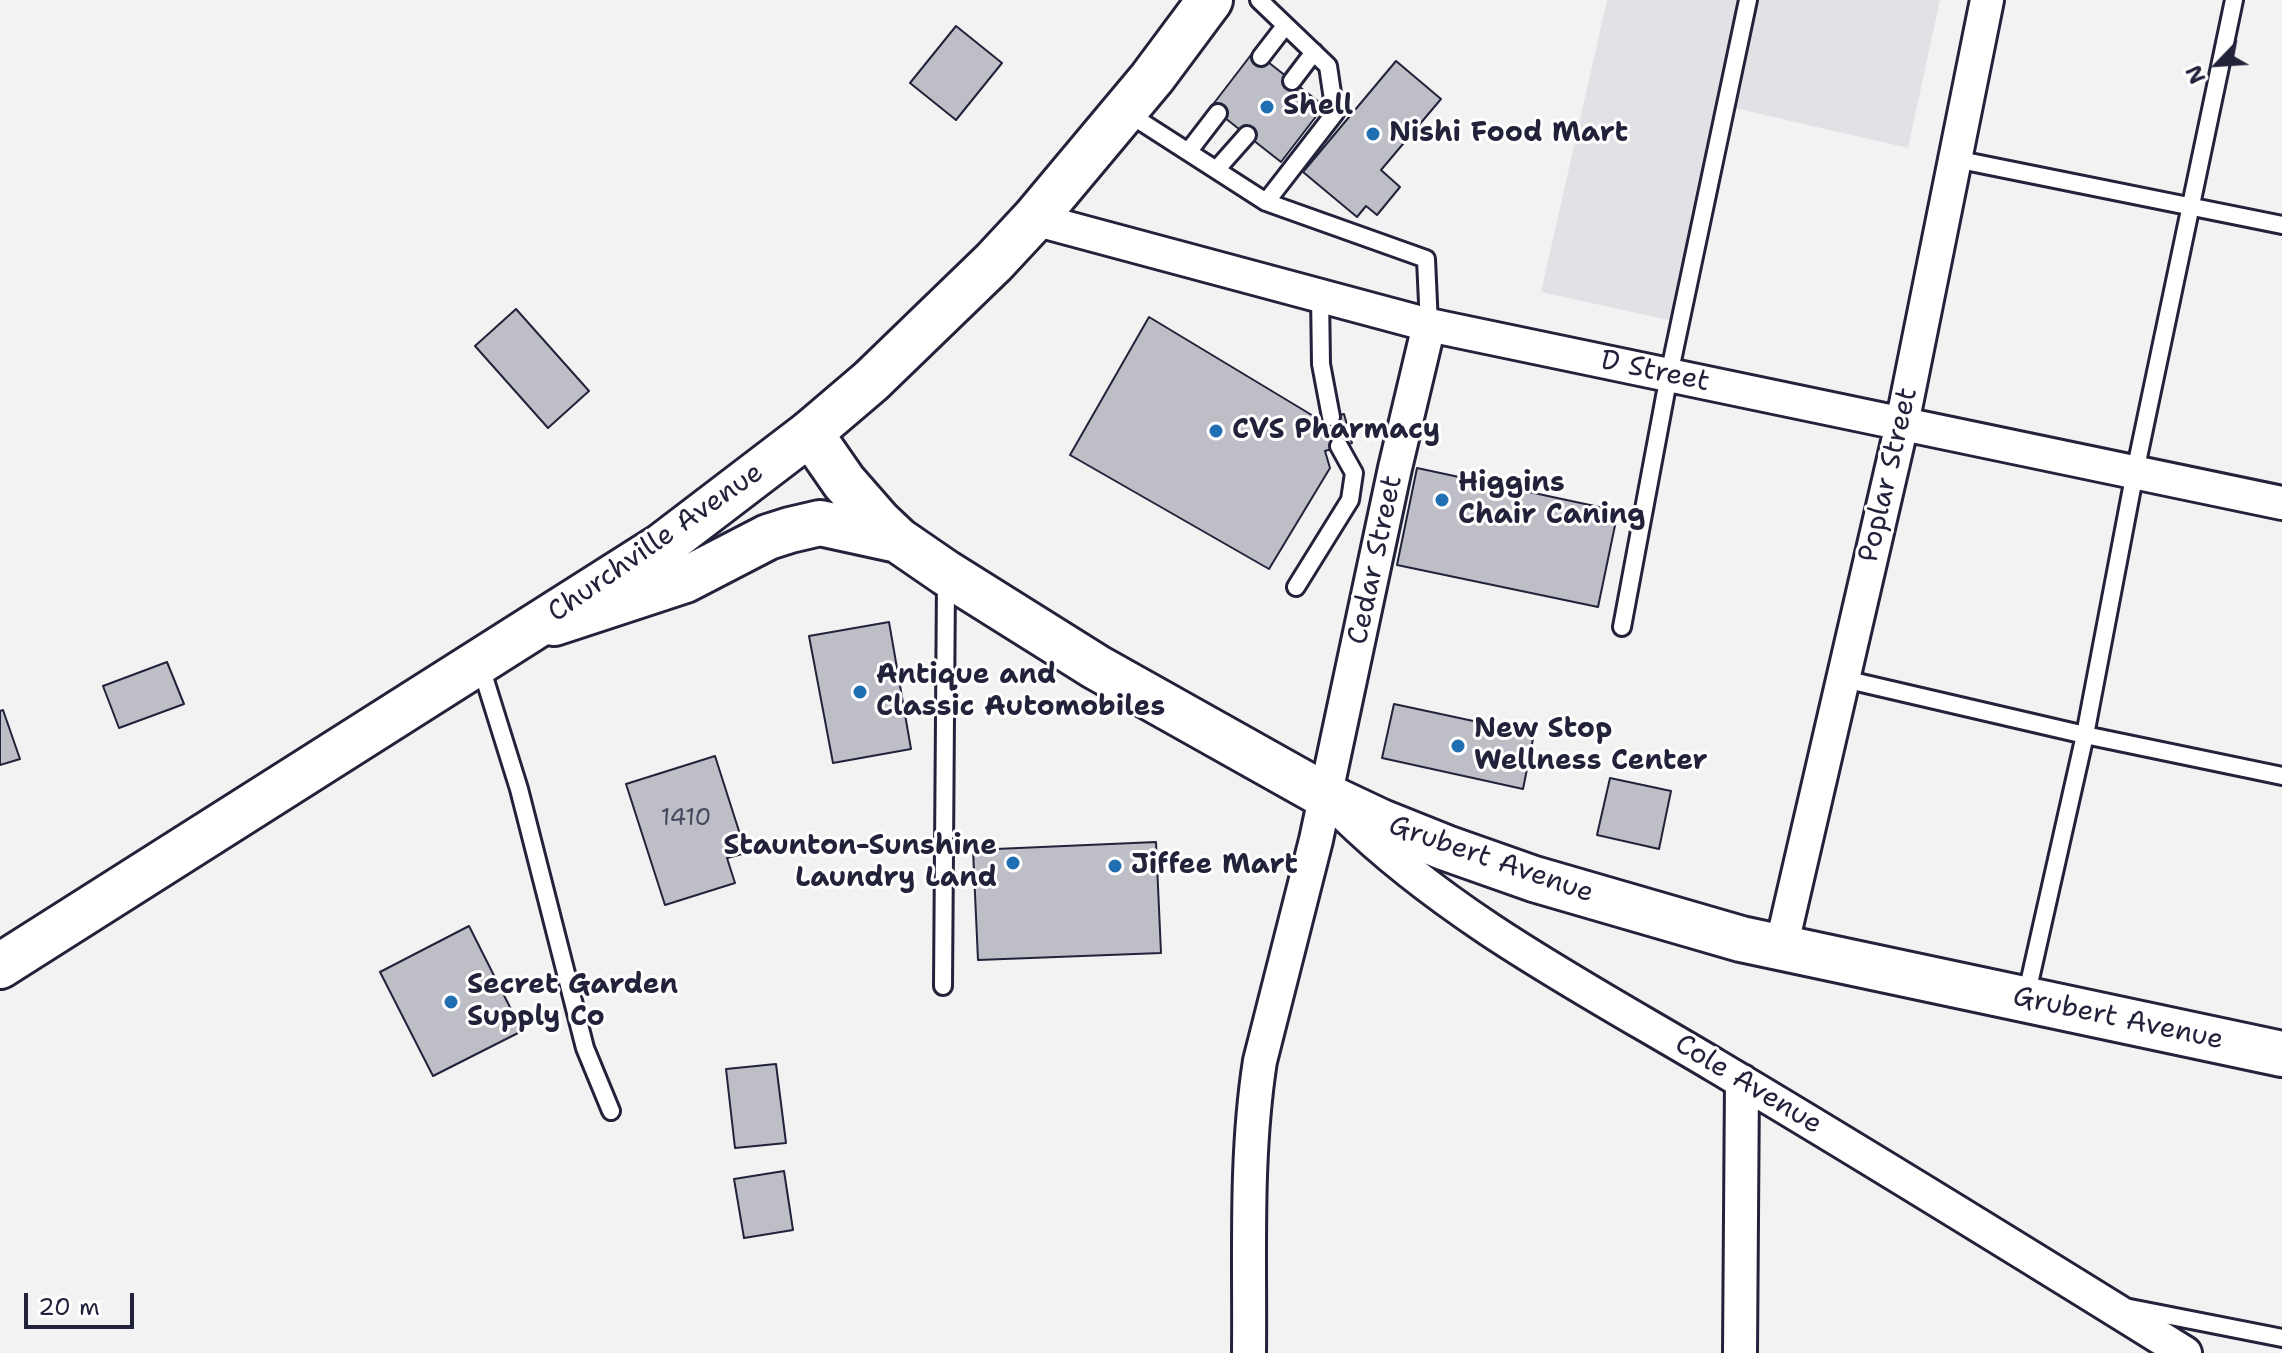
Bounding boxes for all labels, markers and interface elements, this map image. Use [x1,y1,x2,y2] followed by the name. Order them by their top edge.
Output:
[2178,24,2258,104] north arrow
[2179,60,2213,88] text: N
[1283,90,1353,124] place label: Shell
[1258,98,1276,116] marker: Shell
[1389,117,1628,151] place label: Nishi Food Mart
[1364,125,1382,143] marker: Nishi Food Mart
[1598,344,1712,400] street label: D Street
[1853,384,1925,566] street label: Poplar Street
[1232,414,1440,448] place label: CVS Pharmacy
[1207,422,1225,440] marker: CVS Pharmacy
[542,456,770,630] street label: Churchville Avenue
[1458,467,1646,533] place label: Higgins Chair Caning
[1342,472,1410,648] street label: Cedar Street
[1433,491,1451,509] marker: Higgins Chair Caning
[876,659,1165,725] place label: Antique and Classic Automobiles
[851,683,869,701] marker: Antique and Classic Automobiles
[1474,713,1708,779] place label: New Stop Wellness Center
[1449,737,1467,755] marker: New Stop Wellness Center
[661,805,711,833] house number: 1410
[1384,809,1598,911] street label: Grubert Avenue
[723,830,997,896] place label: Staunton-Sunshine Laundry Land
[1131,849,1298,883] place label: Jiffee Mart
[1004,854,1022,872] marker: Staunton-Sunshine Laundry Land
[1106,857,1124,875] marker: Jiffee Mart
[467,969,678,1035] place label: Secret Garden Supply Co
[2010,980,2226,1058] street label: Grubert Avenue
[442,993,460,1011] marker: Secret Garden Supply Co
[1668,1028,1828,1142] street label: Cole Avenue
[28,1277,138,1327] scale bar
[38,1291,100,1323] text: 20 m

